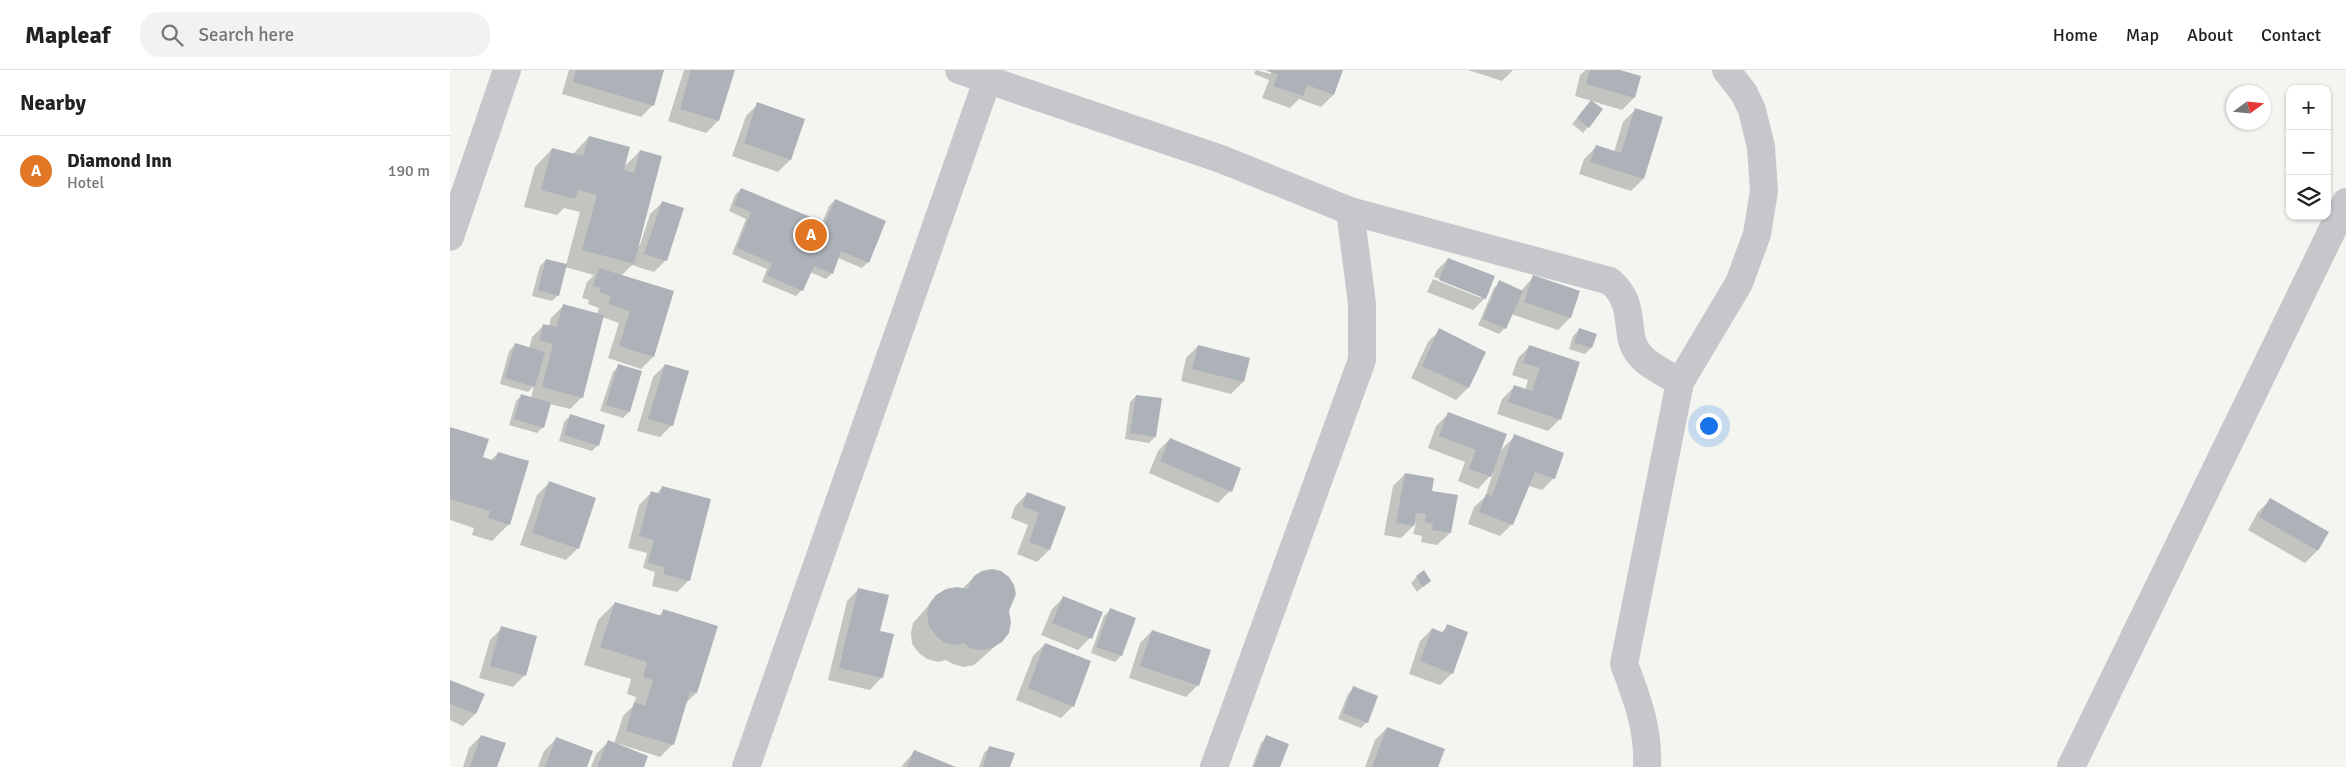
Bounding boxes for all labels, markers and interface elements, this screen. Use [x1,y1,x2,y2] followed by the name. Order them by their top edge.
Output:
[140,12,490,57] search box
[25,20,110,50] text: Mapleaf
[158,21,186,49] icon: search
[198,23,294,47] text: Search here
[2053,24,2098,46] text: Home
[2126,24,2159,46] text: Map
[2187,24,2233,46] text: About
[2261,24,2321,46] text: Contact
[2226,85,2271,130] north arrow
[2286,85,2331,220] map controls
[2286,85,2331,130] button: +
[20,90,86,116] text: Nearby
[2286,130,2331,175] button: −
[67,149,172,173] text: Diamond Inn
[31,161,41,181] text: A
[388,161,430,181] text: 190 m
[67,173,104,193] text: Hotel
[2286,175,2331,220] button: layers
[795,216,827,254] pin: A
[1696,413,1722,439] your location

